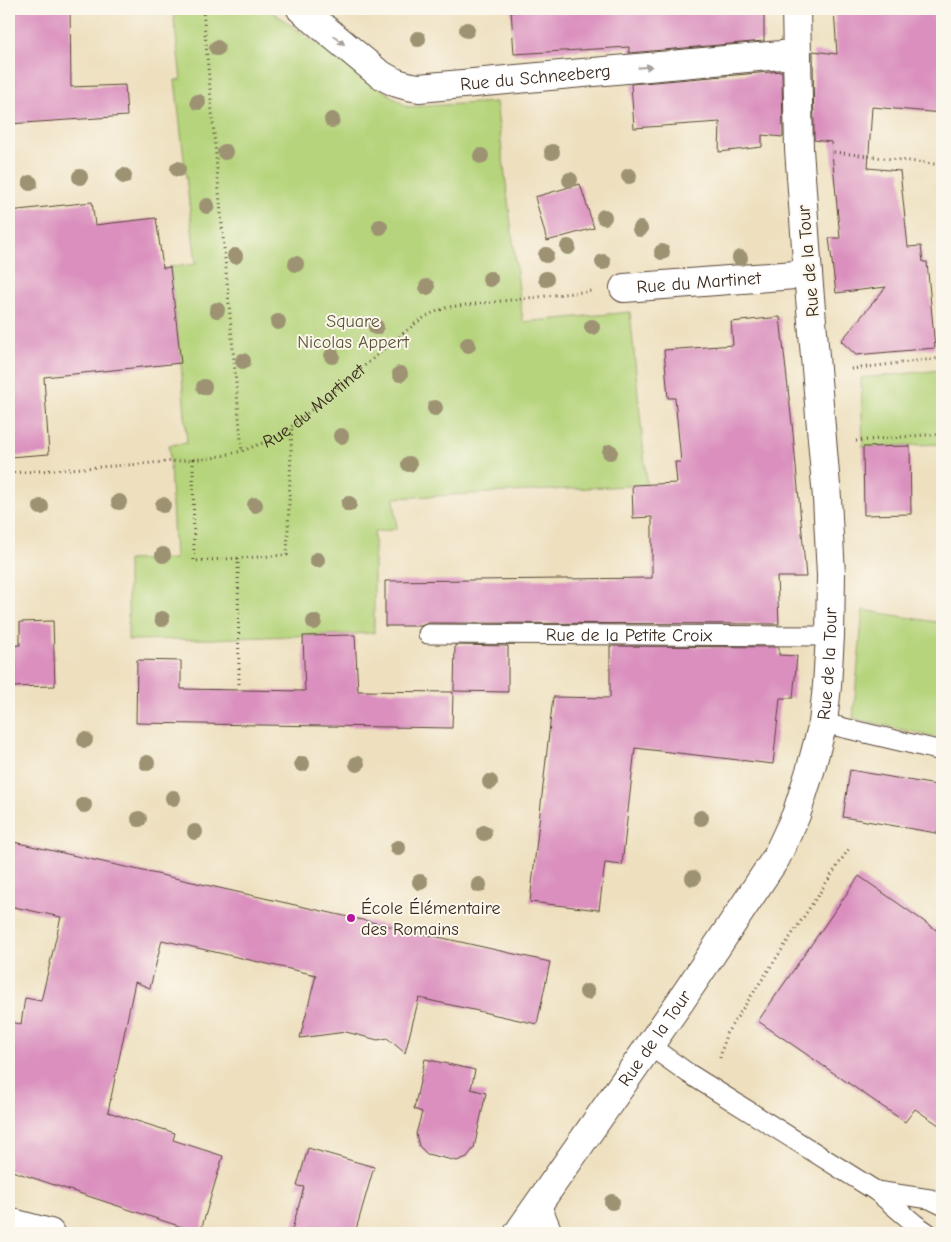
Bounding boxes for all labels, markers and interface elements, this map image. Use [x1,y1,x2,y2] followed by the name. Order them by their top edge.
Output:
[332,34,344,46] one-way arrow
[459,61,612,95] street label: Rue du Schneeberg
[637,63,653,71] one-way arrow
[793,203,824,318] street label: Rue de la Tour
[636,268,763,298] street label: Rue du Martinet
[297,311,410,353] park label: Square Nicolas Appert
[260,359,370,453] street label: Rue du Martinet
[813,607,841,721] street label: Rue de la Tour
[546,625,713,646] street label: Rue de la Petite Croix
[361,897,501,940] place label: École Élémentaire des Romains
[345,912,357,924] marker: École Élémentaire des Romains
[614,986,696,1090] street label: Rue de la Tour

